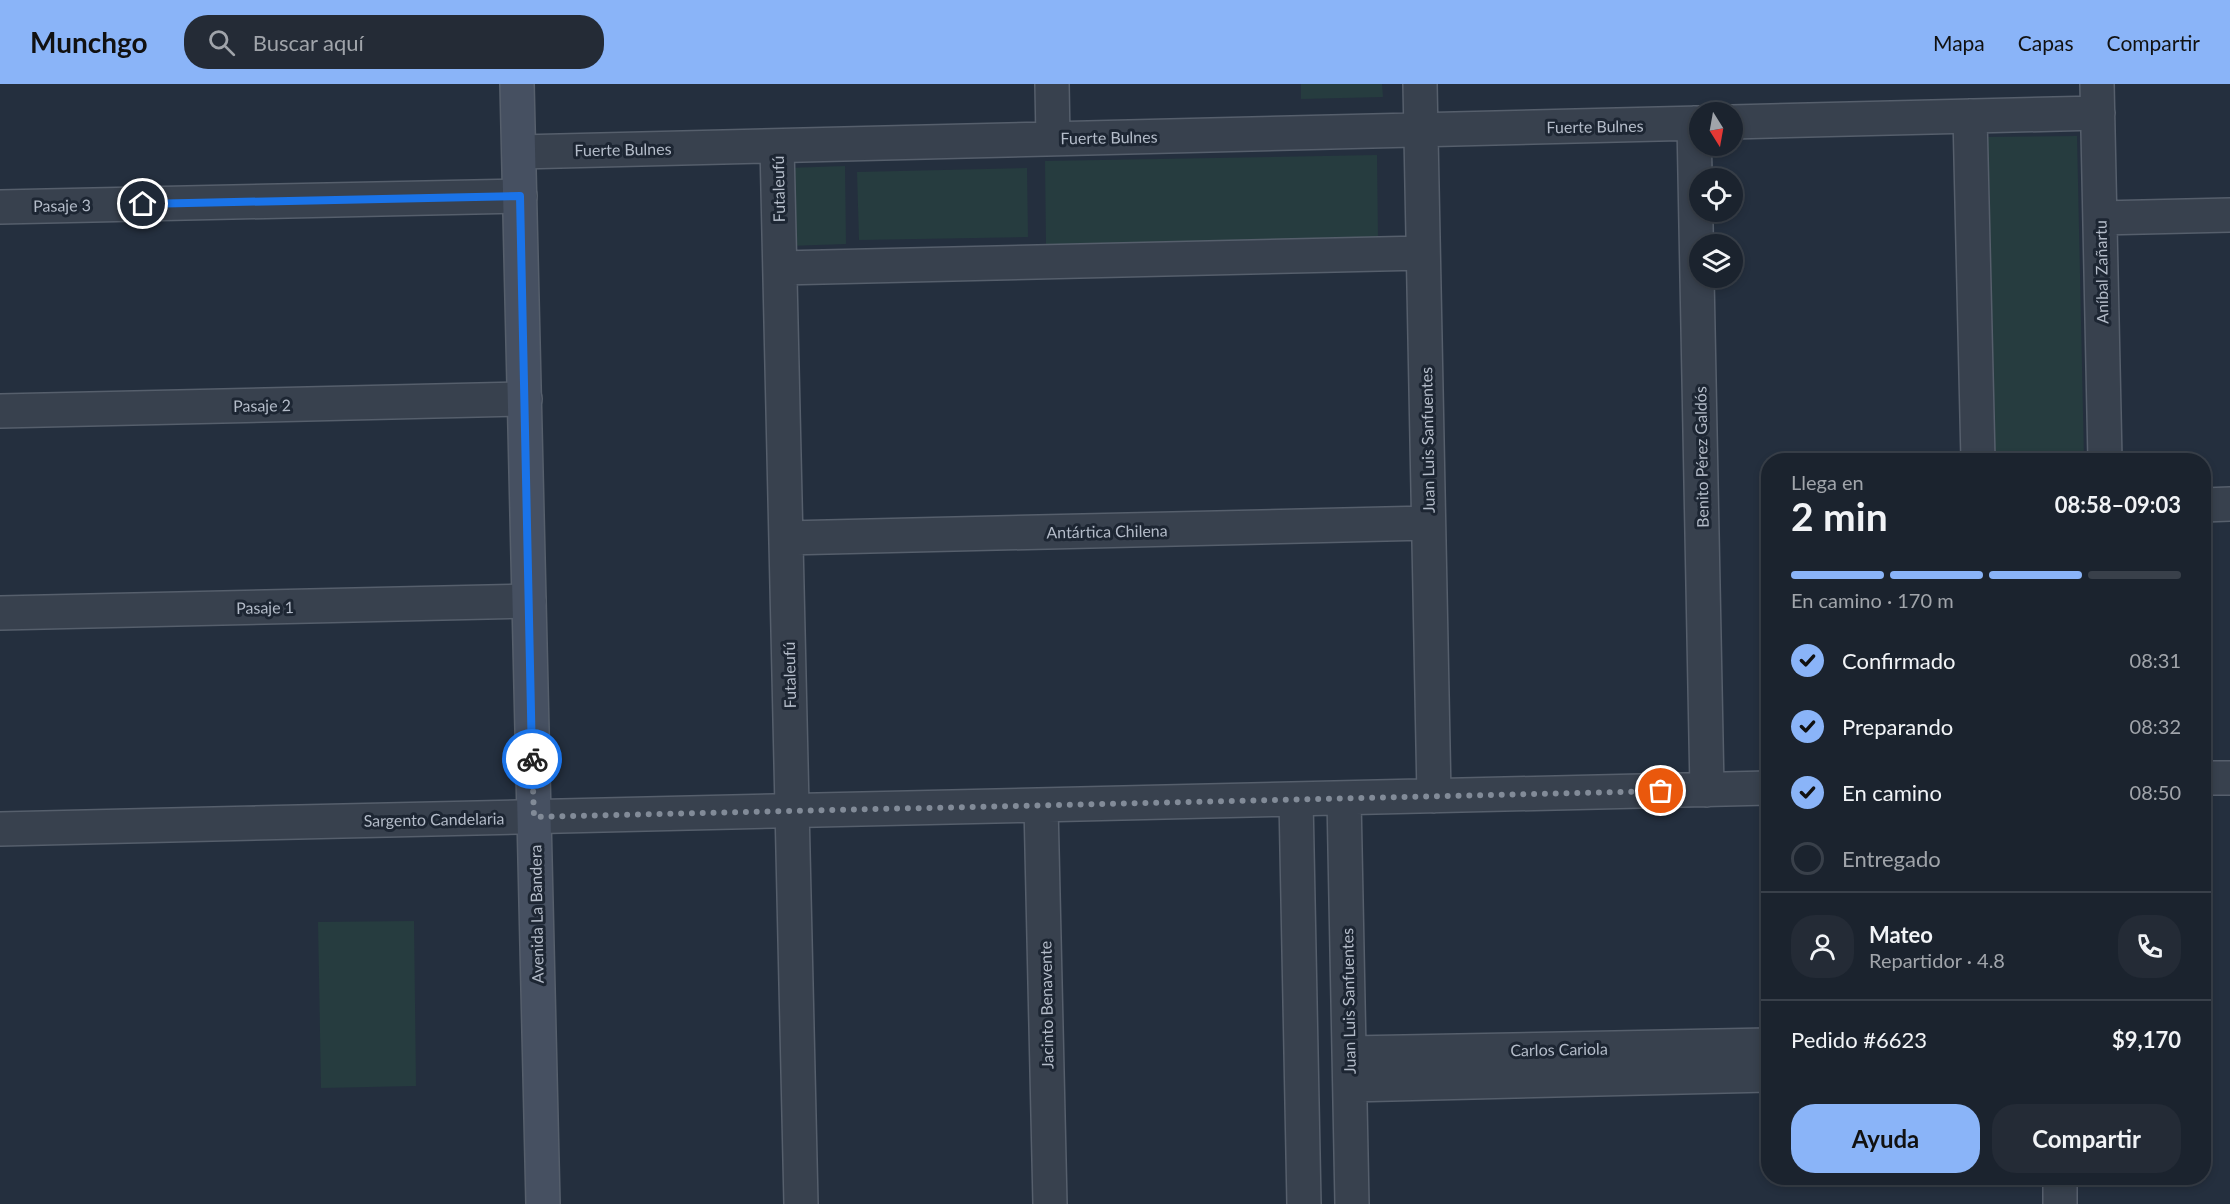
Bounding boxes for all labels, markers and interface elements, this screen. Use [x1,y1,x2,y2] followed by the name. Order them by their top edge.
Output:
[184,15,604,69] search box
[30,25,148,59] text: Munchgo
[205,26,238,59] icon: search
[253,29,364,56] text: Buscar aquí
[1933,30,1985,55] text: Mapa
[2018,30,2074,55] text: Capas
[2107,30,2200,55] text: Compartir
[1689,102,1743,156] north arrow
[1689,102,1743,288] map controls
[1546,116,1644,136] street label: Fuerte Bulnes
[1060,127,1158,147] street label: Fuerte Bulnes
[574,139,672,159] street label: Fuerte Bulnes
[768,155,788,223] street label: Futaleufú
[1689,168,1743,222] button: locate
[117,178,168,229] pin
[126,187,159,220] icon: home
[33,195,91,215] street label: Pasaje 3
[2091,220,2111,324] street label: Aníbal Zañartu
[1689,234,1743,288] button: layers
[1416,367,1438,513] street label: Juan Luis Sanfuentes
[1690,386,1712,528] street label: Benito Pérez Galdós
[233,395,291,415] street label: Pasaje 2
[1791,470,1864,494] text: Llega en
[2055,491,2181,518] text: 08:58–09:03
[1791,493,1888,539] text: 2 min
[1046,520,1168,542] street label: Antártica Chilena
[1791,588,1954,612] text: En camino · 170 m
[236,597,294,617] street label: Pasaje 1
[779,641,799,709] street label: Futaleufú
[1791,644,1824,677] icon: check
[1842,647,1955,674] text: Confirmado
[2130,648,2181,672] text: 08:31
[1791,710,1824,743] icon: check
[1842,713,1953,740] text: Preparando
[2130,714,2181,738] text: 08:32
[502,729,562,789] courier
[516,743,549,776] icon: bike
[1635,765,1686,816] pin
[1644,774,1677,807] icon: bag
[1791,776,1824,809] icon: check
[1842,779,1942,806] text: En camino
[2130,780,2181,804] text: 08:50
[363,808,505,830] street label: Sargento Candelaria
[525,844,547,984] street label: Avenida La Bandera
[1842,845,1941,872] text: Entregado
[1791,915,1854,978] button: person
[2118,915,2181,978] button: phone
[1869,921,1933,948] text: Mateo
[1337,928,1359,1074] street label: Juan Luis Sanfuentes
[1035,941,1057,1069] street label: Jacinto Benavente
[1869,948,2005,972] text: Repartidor · 4.8
[1791,1026,1927,1053] text: Pedido #6623
[2112,1026,2181,1053] text: $9,170
[1510,1039,1608,1059] street label: Carlos Cariola
[1791,1104,1980,1173] button: Ayuda
[1992,1104,2181,1173] button: Compartir

